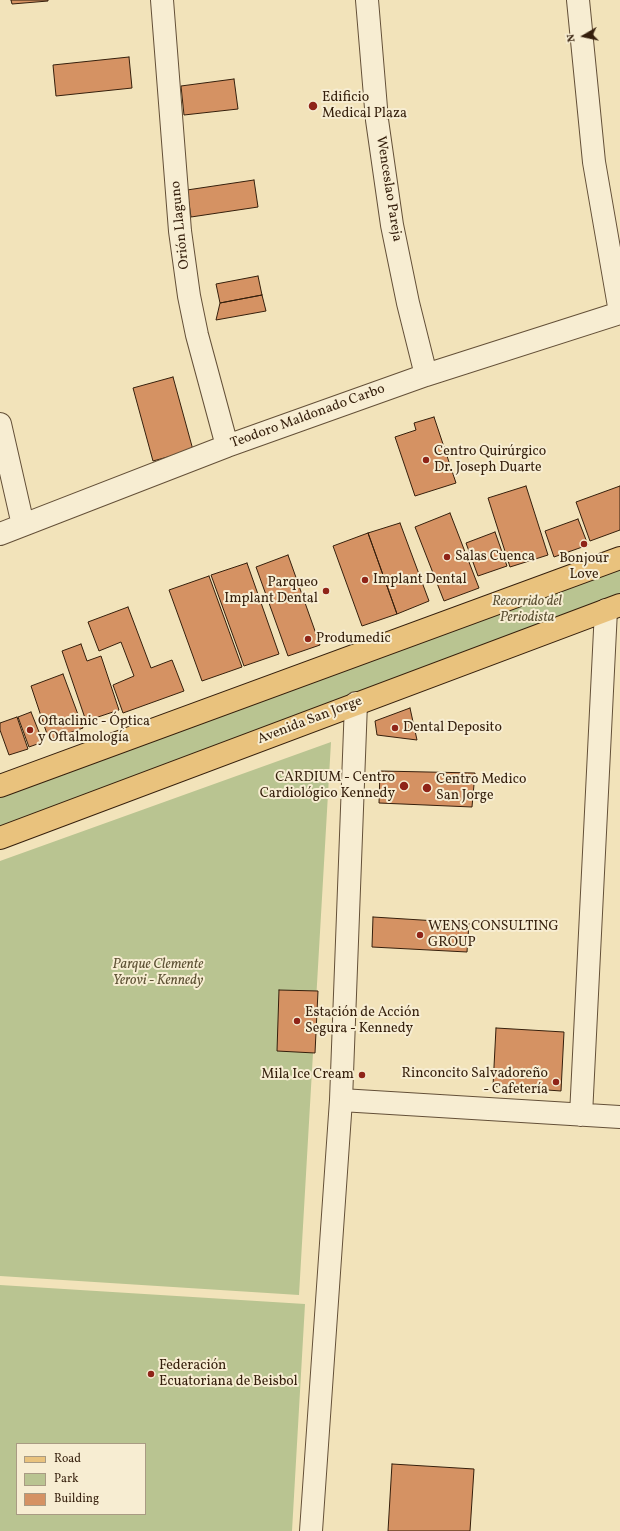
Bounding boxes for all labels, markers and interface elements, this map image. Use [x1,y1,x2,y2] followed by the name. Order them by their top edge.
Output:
[564,16,604,56] north arrow
[564,33,580,43] text: N
[322,90,407,122] place label: Edificio Medical Plaza
[307,100,319,112] marker: Edificio Medical Plaza
[371,135,405,243] street label: Wenceslao Pareja
[168,180,194,270] street label: Orión Llaguno
[229,381,387,453] street label: Teodoro Maldonado Carbo
[434,444,546,476] place label: Centro Quirúrgico Dr. Joseph Duarte
[421,455,431,465] marker: Centro Quirúrgico Dr. Joseph Duarte
[579,539,589,549] marker: Bonjour Love
[455,549,535,565] place label: Salas Cuenca
[559,551,609,584] place label: Bonjour Love
[442,552,452,562] marker: Salas Cuenca
[373,572,467,588] place label: Implant Dental
[224,575,318,608] place label: Parqueo Implant Dental
[360,575,370,585] marker: Implant Dental
[321,586,331,596] marker: Parqueo Implant Dental
[492,594,562,626] park label: Recorrido del Periodista
[316,631,391,647] place label: Produmedic
[303,634,313,644] marker: Produmedic
[255,693,365,749] street label: Avenida San Jorge
[38,714,150,746] place label: Oftaclinic - Óptica y Oftalmología
[403,720,502,736] place label: Dental Deposito
[390,723,400,733] marker: Dental Deposito
[25,725,35,735] marker: Oftaclinic - Óptica y Oftalmología
[260,770,395,802] place label: CARDIUM - Centro Cardiológico Kennedy
[436,772,526,804] place label: Centro Medico San Jorge
[398,780,410,792] marker: CARDIUM - Centro Cardiológico Kennedy
[421,782,433,794] marker: Centro Medico San Jorge
[428,919,559,952] place label: WENS CONSULTING GROUP
[415,930,425,940] marker: WENS CONSULTING GROUP
[113,957,203,990] park label: Parque Clemente Yerovi - Kennedy
[305,1005,420,1038] place label: Estación de Acción Segura - Kennedy
[292,1016,302,1026] marker: Estación de Acción Segura - Kennedy
[401,1066,548,1098] place label: Rinconcito Salvadoreño - Cafetería
[261,1067,354,1083] place label: Mila Ice Cream
[357,1070,367,1080] marker: Mila Ice Cream
[551,1077,561,1087] marker: Rinconcito Salvadoreño - Cafetería
[159,1358,298,1390] place label: Federación Ecuatoriana de Beisbol
[146,1369,156,1379] marker: Federación Ecuatoriana de Beisbol
[16,1443,146,1515] legend
[54,1451,81,1467] text: Road
[54,1471,79,1487] text: Park
[54,1491,99,1507] text: Building

